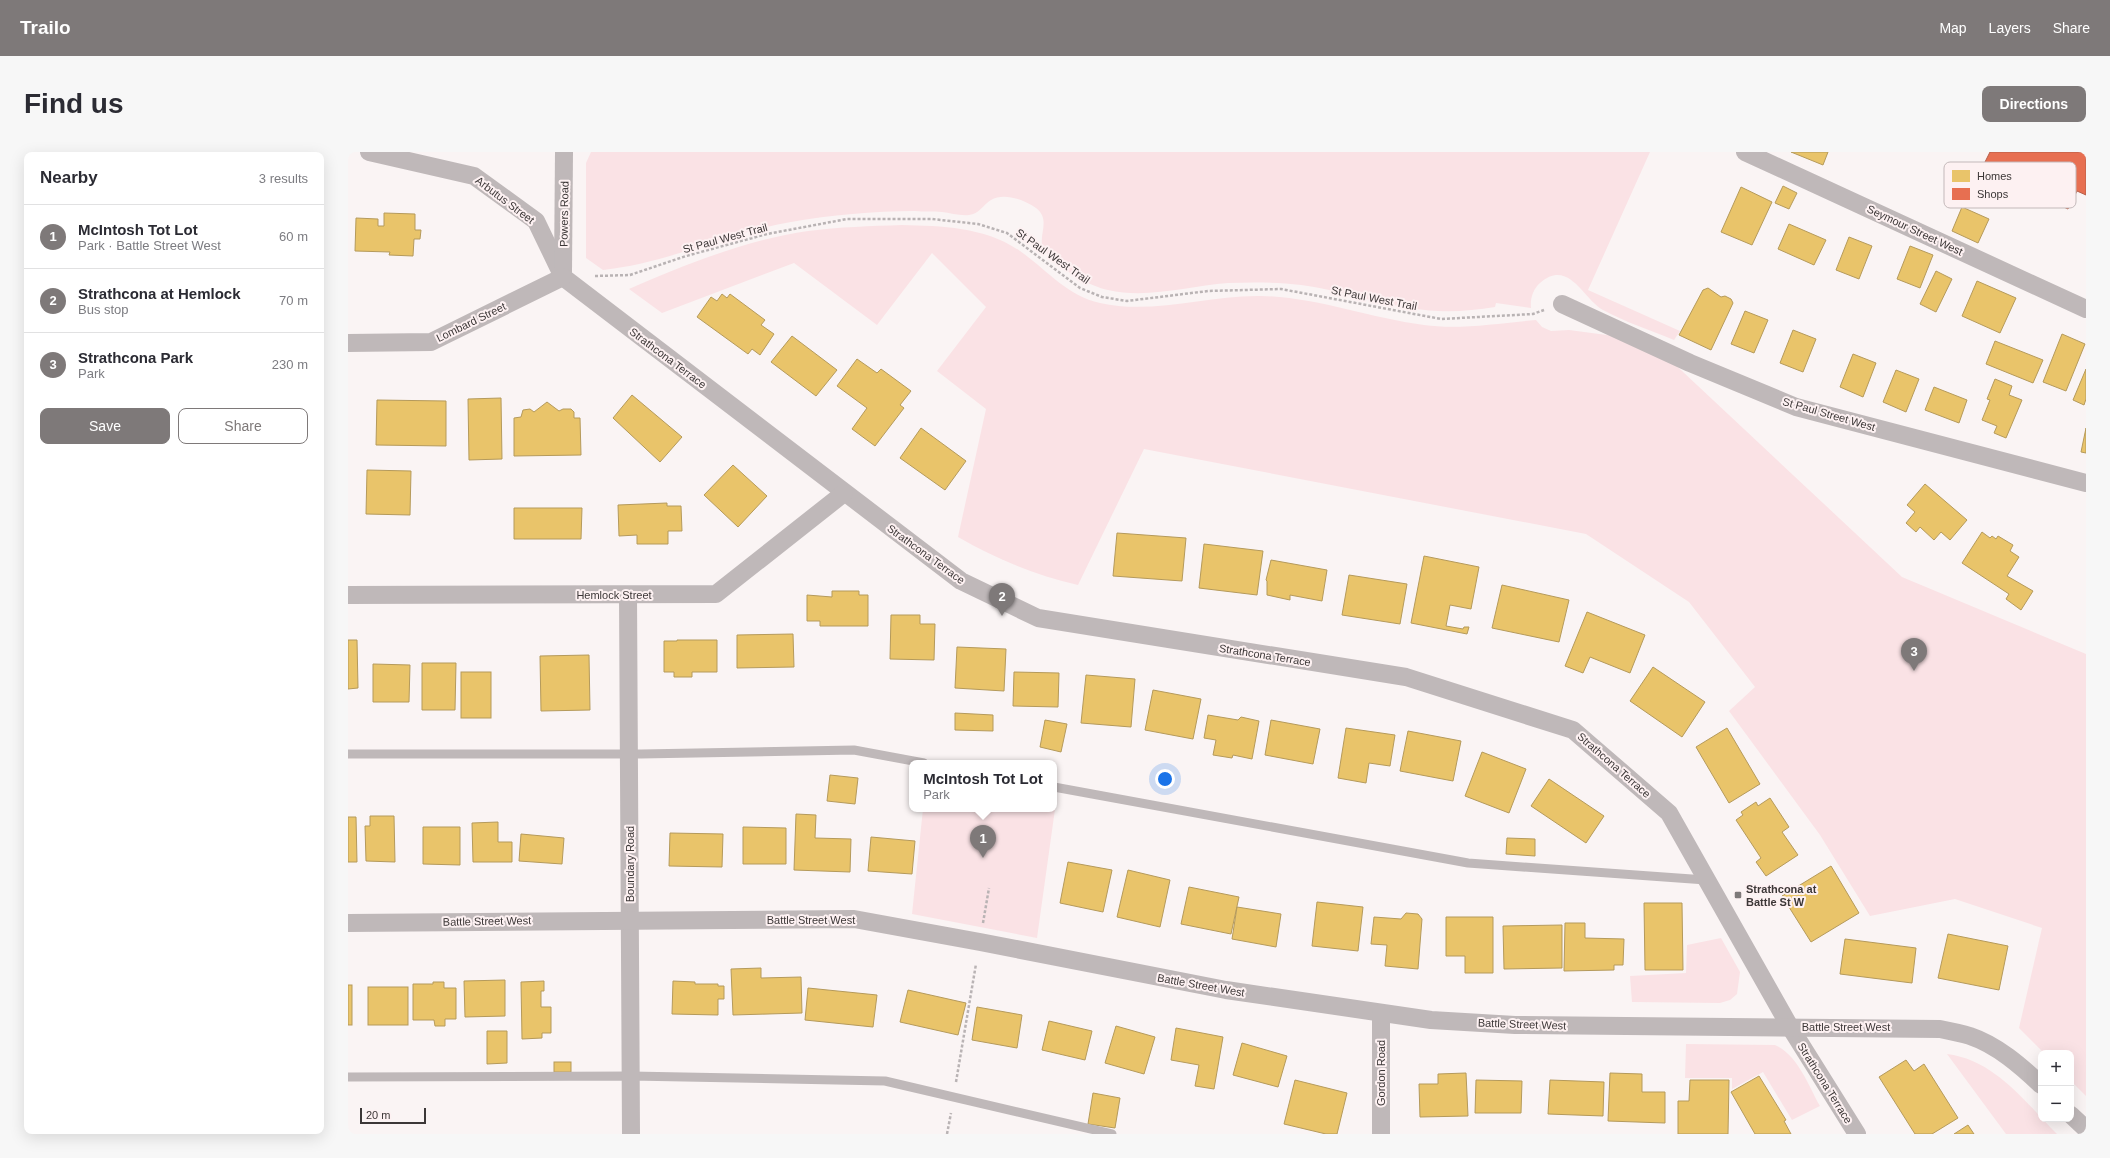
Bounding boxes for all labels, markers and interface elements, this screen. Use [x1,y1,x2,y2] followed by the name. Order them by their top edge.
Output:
[20,17,71,38] text: Trailo
[1939,20,1967,36] text: Map
[1989,20,2031,36] text: Layers
[2053,20,2090,36] text: Share
[1982,86,2086,122] button: Directions
[24,88,124,119] text: Find us
[1944,162,2076,208] legend
[40,168,98,187] text: Nearby
[1977,170,2012,182] text: Homes
[259,171,308,186] text: 3 results
[473,174,537,226] street label: Arbutus Street
[557,181,571,247] street label: Powers Road
[1977,188,2009,200] text: Shops
[1865,203,1965,257] street label: Seymour Street West
[78,221,198,238] text: McIntosh Tot Lot
[681,221,769,255] street label: St Paul West Trail
[1014,226,1092,286] street label: St Paul West Trail
[49,229,57,244] text: 1
[279,229,308,244] text: 60 m
[78,238,221,253] text: Park · Battle Street West
[1330,284,1418,312] street label: St Paul West Trail
[78,285,241,302] text: Strathcona at Hemlock
[49,293,57,308] text: 2
[279,293,308,308] text: 70 m
[434,300,508,344] street label: Lombard Street
[78,302,129,317] text: Bus stop
[627,325,709,391] street label: Strathcona Terrace
[78,349,193,366] text: Strathcona Park
[49,357,57,372] text: 3
[272,357,308,372] text: 230 m
[78,366,105,381] text: Park
[1781,395,1877,433] street label: St Paul Street West
[40,408,170,444] button: Save
[178,408,308,444] button: Share
[885,522,967,586] street label: Strathcona Terrace
[989,583,1015,616] pin: 2
[576,589,652,601] street label: Hemlock Street
[1901,638,1927,671] pin: 3
[1218,642,1312,668] street label: Strathcona Terrace
[1575,730,1653,800] street label: Strathcona Terrace
[909,760,1057,812] popup
[1155,769,1175,789] your location
[923,770,1043,787] text: McIntosh Tot Lot
[923,787,950,802] text: Park
[970,825,996,858] pin: 1
[624,826,636,902] street label: Boundary Road
[1746,883,1817,908] place label: Strathcona at Battle St W
[1733,890,1743,900] marker: Strathcona at Battle St W
[443,914,531,928] street label: Battle Street West
[767,914,855,926] street label: Battle Street West
[1156,971,1246,999] street label: Battle Street West
[1478,1016,1566,1032] street label: Battle Street West
[1802,1021,1890,1033] street label: Battle Street West
[1375,1040,1387,1106] street label: Gordon Road
[1795,1040,1855,1126] street label: Strathcona Terrace
[2038,1050,2074,1122] map controls
[2038,1050,2074,1086] button: +
[2038,1086,2074,1122] button: −
[360,1106,426,1125] scale bar
[366,1109,390,1121] text: 20 m

